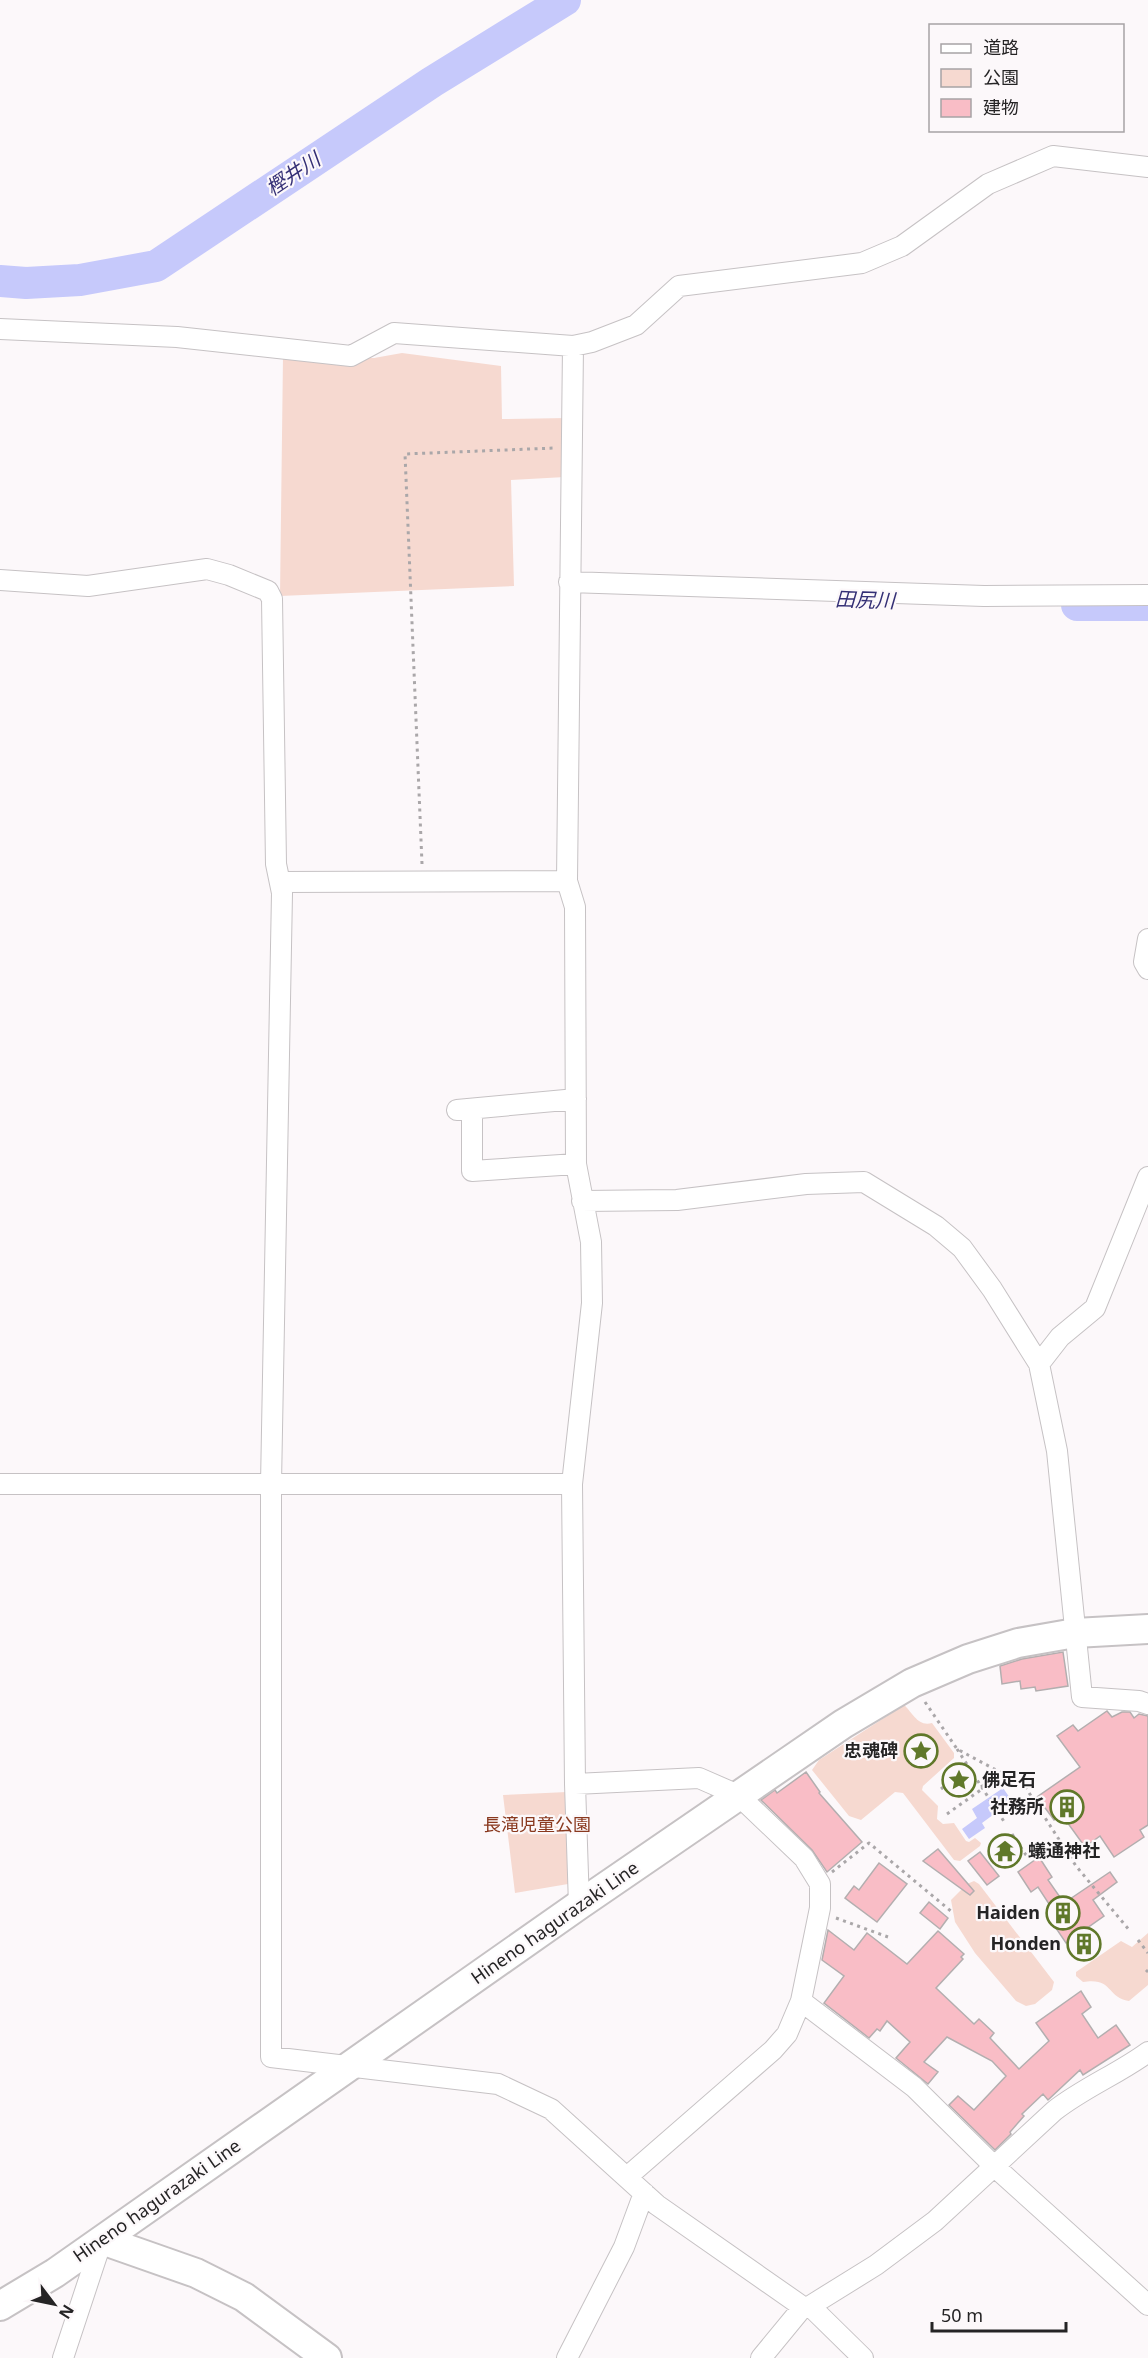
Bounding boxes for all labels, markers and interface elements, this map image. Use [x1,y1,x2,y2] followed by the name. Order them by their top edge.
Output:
[929,24,1124,132] legend
[983,35,1019,59] text: 道路
[983,65,1019,89] text: 公園
[983,95,1019,119] text: 建物
[260,144,327,202] water label: 樫井川
[835,585,897,614] water label: 田尻川
[903,1733,939,1769] place icon: 忠魂碑
[844,1738,898,1762] place label: 忠魂碑
[941,1762,977,1798] place icon: 佛足石
[982,1767,1036,1791] place label: 佛足石
[1049,1789,1085,1825] building icon: 社務所
[990,1794,1044,1818] place label: 社務所
[483,1812,591,1836] park label: 長滝児童公園
[987,1833,1023,1869] temple icon: 蟻通神社
[1028,1838,1100,1862] place label: 蟻通神社
[466,1855,643,1989] street label: Hineno hagurazaki Line
[1045,1895,1081,1931] building icon: Haiden
[976,1900,1040,1924] place label: Haiden
[1066,1926,1102,1962] building icon: Honden
[990,1931,1061,1955] place label: Honden
[68,2133,245,2267] street label: Hineno hagurazaki Line
[24,2274,84,2334] north arrow
[932,2295,1066,2333] scale bar
[54,2301,79,2323] text: N
[941,2303,983,2327] text: 50 m

